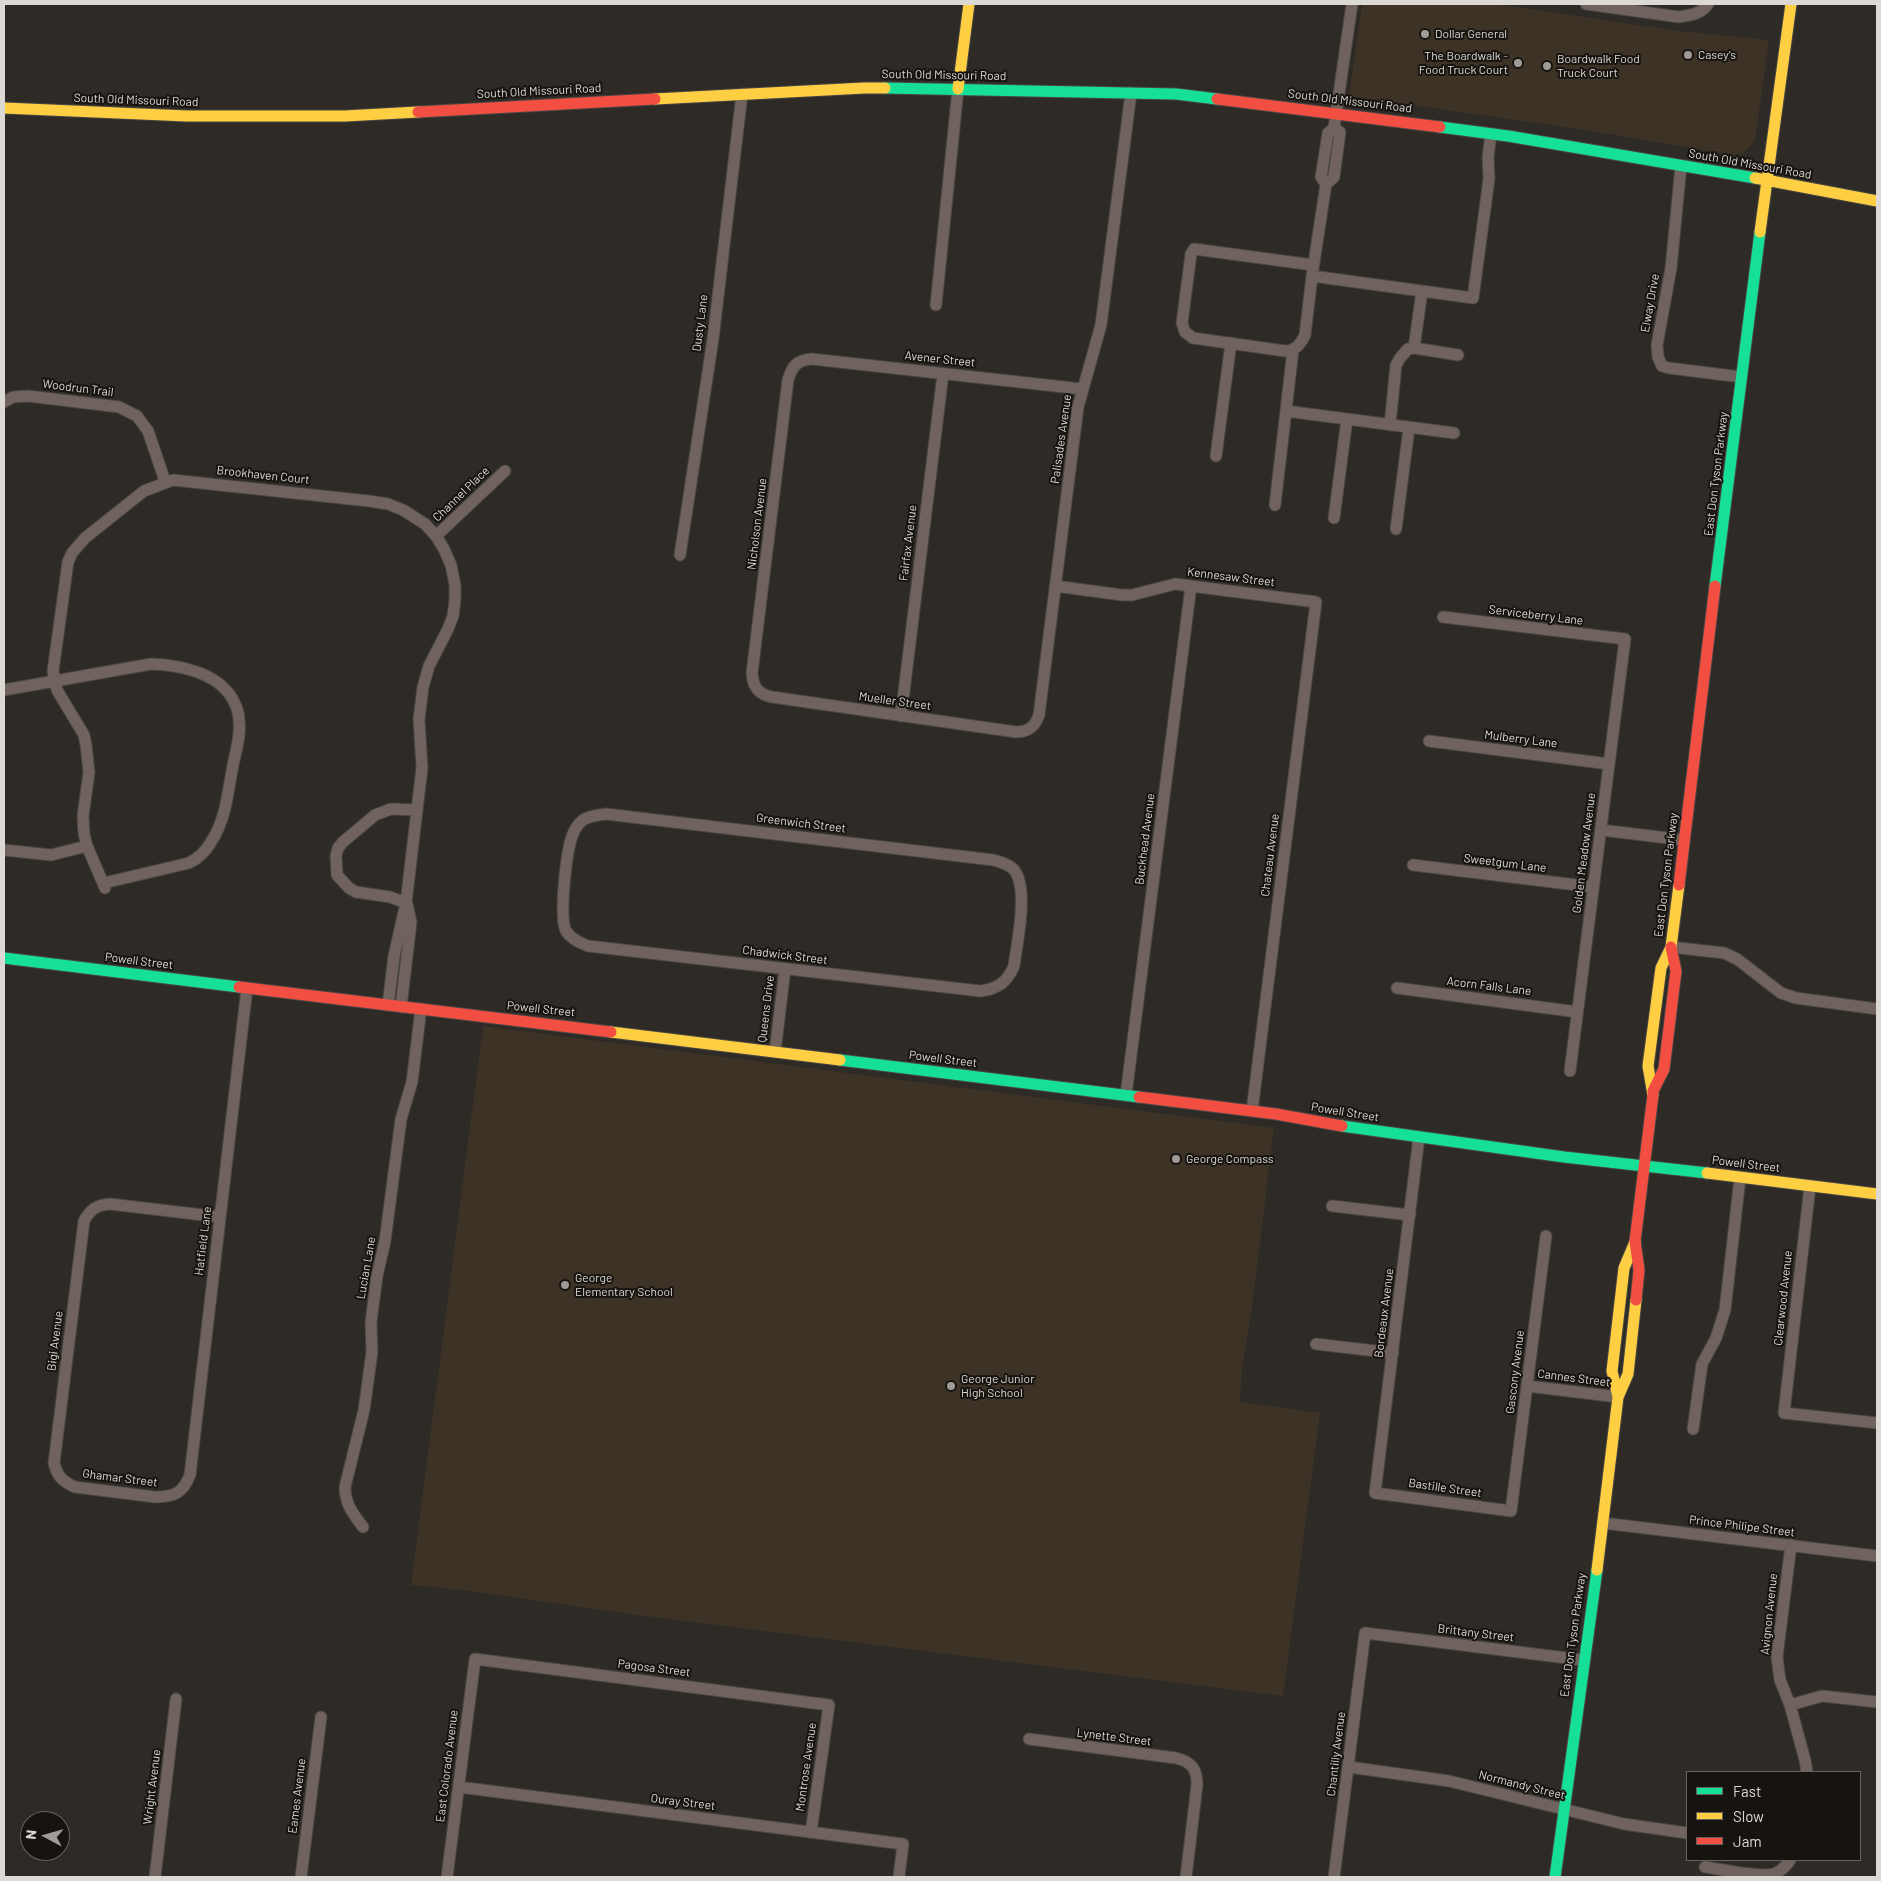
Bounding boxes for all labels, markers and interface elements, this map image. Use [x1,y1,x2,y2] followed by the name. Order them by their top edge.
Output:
[1435,27,1507,41] place label: Dollar General
[1419,28,1431,40] marker: Dollar General
[1698,48,1736,62] place label: Casey's
[1419,49,1508,77] place label: The Boardwalk - Food Truck Court
[1682,49,1694,61] marker: Casey's
[1557,52,1640,80] place label: Boardwalk Food Truck Court
[1512,57,1524,69] marker: The Boardwalk - Food Truck Court
[1541,60,1553,72] marker: Boardwalk Food Truck Court
[882,67,1006,83] street label: South Old Missouri Road
[476,81,602,101] street label: South Old Missouri Road
[1287,86,1413,116] street label: South Old Missouri Road
[73,91,199,109] street label: South Old Missouri Road
[1687,146,1813,182] street label: South Old Missouri Road
[1638,273,1662,333] street label: Elway Drive
[689,294,711,352] street label: Dusty Lane
[904,348,976,370] street label: Avener Street
[42,376,114,400] street label: Woodrun Trail
[1048,393,1074,485] street label: Palisades Avenue
[1701,411,1731,537] street label: East Don Tyson Parkway
[216,463,310,487] street label: Brookhaven Court
[430,464,492,524] street label: Channel Place
[744,477,770,571] street label: Nicholson Avenue
[896,504,920,582] street label: Fairfax Avenue
[1186,564,1276,590] street label: Kennesaw Street
[1488,602,1584,628] street label: Serviceberry Lane
[858,689,932,713] street label: Mueller Street
[1484,727,1558,751] street label: Mulberry Lane
[1132,792,1158,886] street label: Buckhead Avenue
[1569,792,1599,914] street label: Golden Meadow Avenue
[755,810,847,836] street label: Greenwich Street
[1651,812,1681,938] street label: East Don Tyson Parkway
[1258,813,1282,897] street label: Chateau Avenue
[1463,851,1547,875] street label: Sweetgum Lane
[742,943,828,967] street label: Chadwick Street
[104,950,174,972] street label: Powell Street
[1446,974,1532,998] street label: Acorn Falls Lane
[755,975,777,1043] street label: Queens Drive
[506,998,576,1020] street label: Powell Street
[908,1048,978,1070] street label: Powell Street
[1310,1100,1380,1124] street label: Powell Street
[1186,1152,1274,1166] place label: George Compass
[1170,1153,1182,1165] marker: George Compass
[1711,1153,1781,1175] street label: Powell Street
[192,1206,214,1276] street label: Hatfield Lane
[353,1236,379,1300] street label: Lucian Lane
[1771,1250,1795,1346] street label: Clearwood Avenue
[1371,1267,1397,1359] street label: Bordeaux Avenue
[575,1271,673,1299] place label: George Elementary School
[559,1279,571,1291] marker: George Elementary School
[44,1310,66,1372] street label: Bigi Avenue
[1503,1329,1527,1415] street label: Gascony Avenue
[1537,1366,1611,1390] street label: Cannes Street
[961,1372,1035,1400] place label: George Junior High School
[945,1380,957,1392] marker: George Junior High School
[82,1466,158,1490] street label: Ghamar Street
[1407,1476,1483,1500] street label: Bastille Street
[1688,1512,1796,1540] street label: Prince Philipe Street
[1557,1572,1589,1698] street label: East Don Tyson Parkway
[1758,1572,1780,1656] street label: Avignon Avenue
[1437,1621,1515,1645] street label: Brittany Street
[617,1656,691,1680] street label: Pagosa Street
[433,1709,461,1823] street label: East Colorado Avenue
[1324,1711,1348,1797] street label: Chantilly Avenue
[793,1722,819,1812] street label: Montrose Avenue
[1076,1725,1152,1749] street label: Lynette Street
[140,1749,164,1825] street label: Wright Avenue
[285,1757,309,1835] street label: Eames Avenue
[1477,1767,1567,1803] street label: Normandy Street
[1686,1771,1861,1861] legend
[1733,1782,1761,1800] text: Fast
[650,1791,716,1813] street label: Ouray Street
[1733,1807,1764,1825] text: Slow
[20,1811,70,1861] north arrow
[22,1829,40,1840] text: N
[1733,1832,1762,1850] text: Jam

